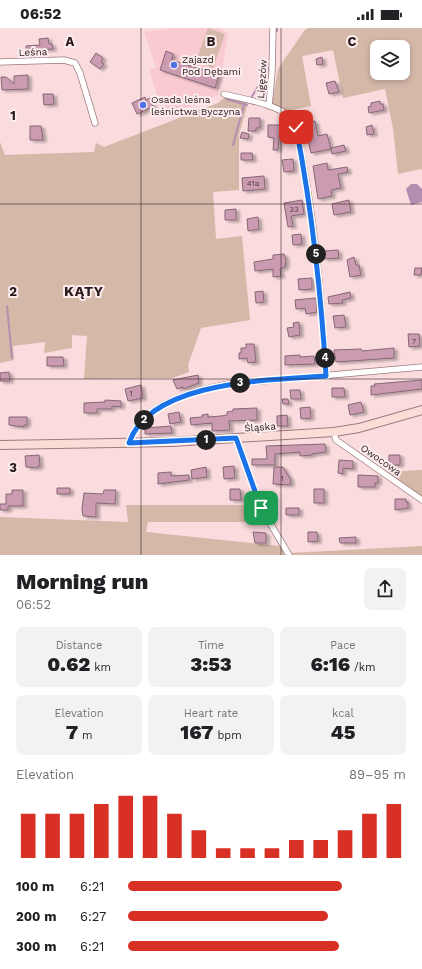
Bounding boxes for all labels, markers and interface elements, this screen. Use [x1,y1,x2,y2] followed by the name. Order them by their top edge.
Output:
[20,5,61,23] text: 06:52
[66,34,75,49] text: A
[207,34,216,49] text: B
[348,34,357,49] text: C
[370,40,410,80] map controls
[370,40,410,80] button: layers
[18,46,48,58] street label: Leśna
[182,54,241,77] place label: Zajazd Pod Dębami
[255,58,269,99] street label: Ligęzów
[169,60,179,70] marker: Zajazd Pod Dębami
[151,94,241,117] place label: Osada leśna leśnictwa Byczyna
[138,100,148,110] marker: Osada leśna leśnictwa Byczyna
[10,108,16,123] text: 1
[279,110,313,144] pin
[285,116,307,138] icon: check
[247,179,260,188] house number: 41a
[289,205,299,214] house number: 33
[306,244,326,264] pin: 5
[313,247,319,260] text: 5
[64,283,104,299] district label: KĄTY
[9,284,17,299] text: 2
[412,337,417,346] house number: 7
[315,348,335,368] pin: 4
[321,351,329,364] text: 4
[230,373,250,393] pin: 3
[237,376,243,389] text: 3
[129,389,133,398] house number: 1
[134,410,154,430] pin: 2
[141,413,147,426] text: 2
[244,420,276,434] street label: Śląska
[196,430,216,450] pin: 1
[204,433,208,446] text: 1
[359,442,404,478] street label: Owocowa
[9,460,17,475] text: 3
[280,474,284,483] house number: 1
[244,491,278,525] pin
[250,497,272,519] icon: arrive
[364,568,406,610] button: share
[16,569,148,594] text: Morning run
[16,597,51,612] text: 06:52
[56,639,102,652] text: Distance
[198,639,224,652] text: Time
[330,639,356,652] text: Pace
[47,652,90,676] text: 0.62
[190,652,232,676] text: 3:53
[310,652,350,676] text: 6:16
[90,661,111,674] text: km
[350,661,376,674] text: /km
[54,707,104,720] text: Elevation
[184,707,238,720] text: Heart rate
[332,707,354,720] text: kcal
[66,720,78,744] text: 7
[180,720,214,744] text: 167
[331,720,355,744] text: 45
[78,729,92,742] text: m
[214,729,242,742] text: bpm
[16,767,74,782] text: Elevation
[349,767,406,782] text: 89–95 m
[16,879,54,894] text: 100 m
[80,879,104,894] text: 6:21
[16,909,56,924] text: 200 m
[80,909,106,924] text: 6:27
[16,939,56,954] text: 300 m
[80,939,104,954] text: 6:21

